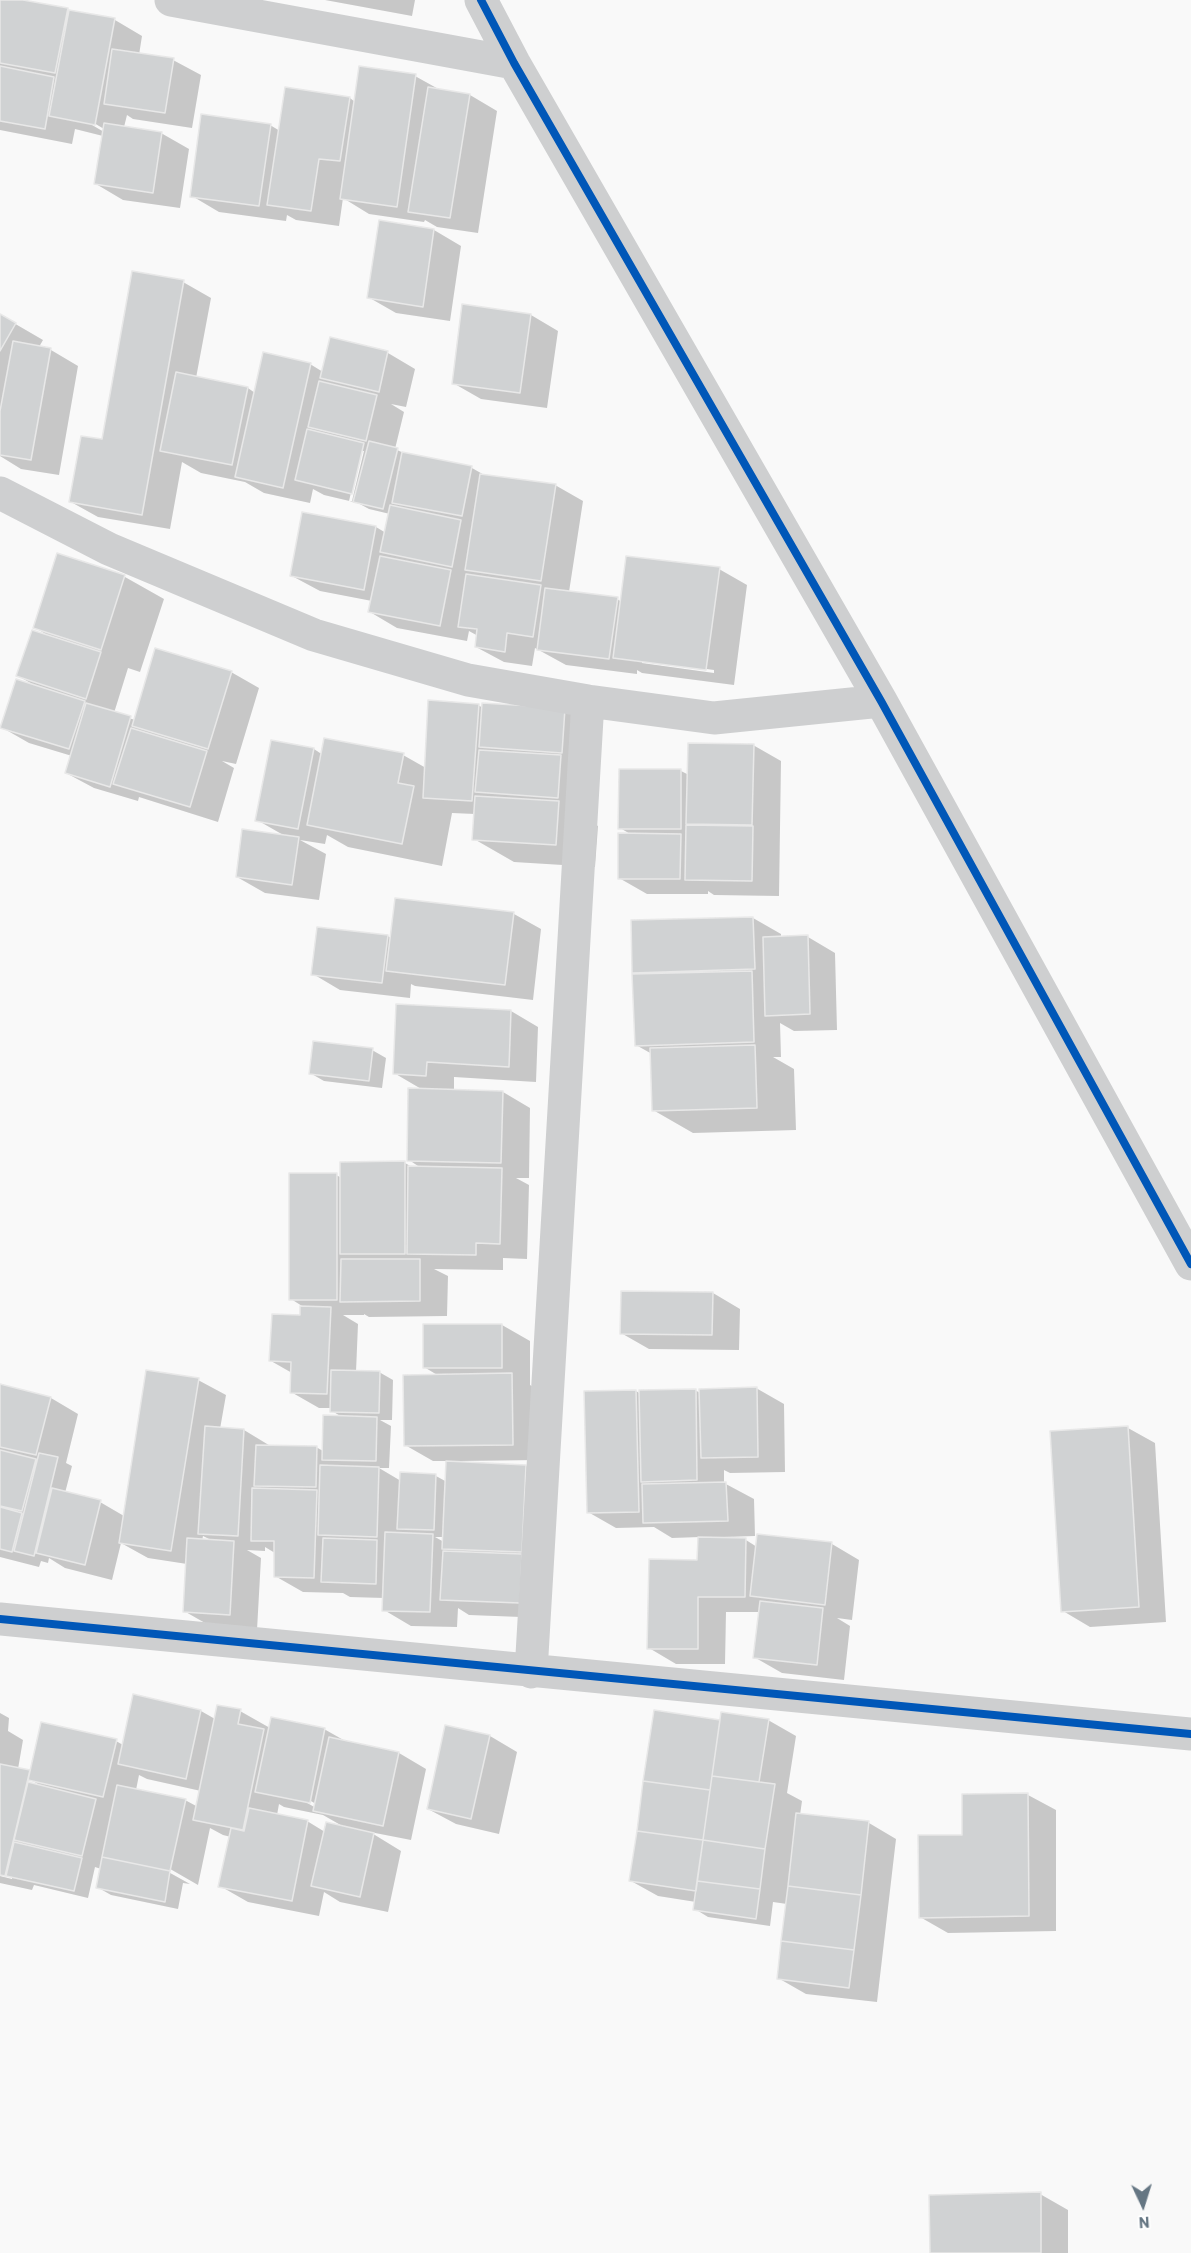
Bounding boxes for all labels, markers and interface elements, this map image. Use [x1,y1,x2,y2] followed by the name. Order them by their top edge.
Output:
[1113,2175,1173,2235] north arrow
[1138,2214,1150,2233] text: N

